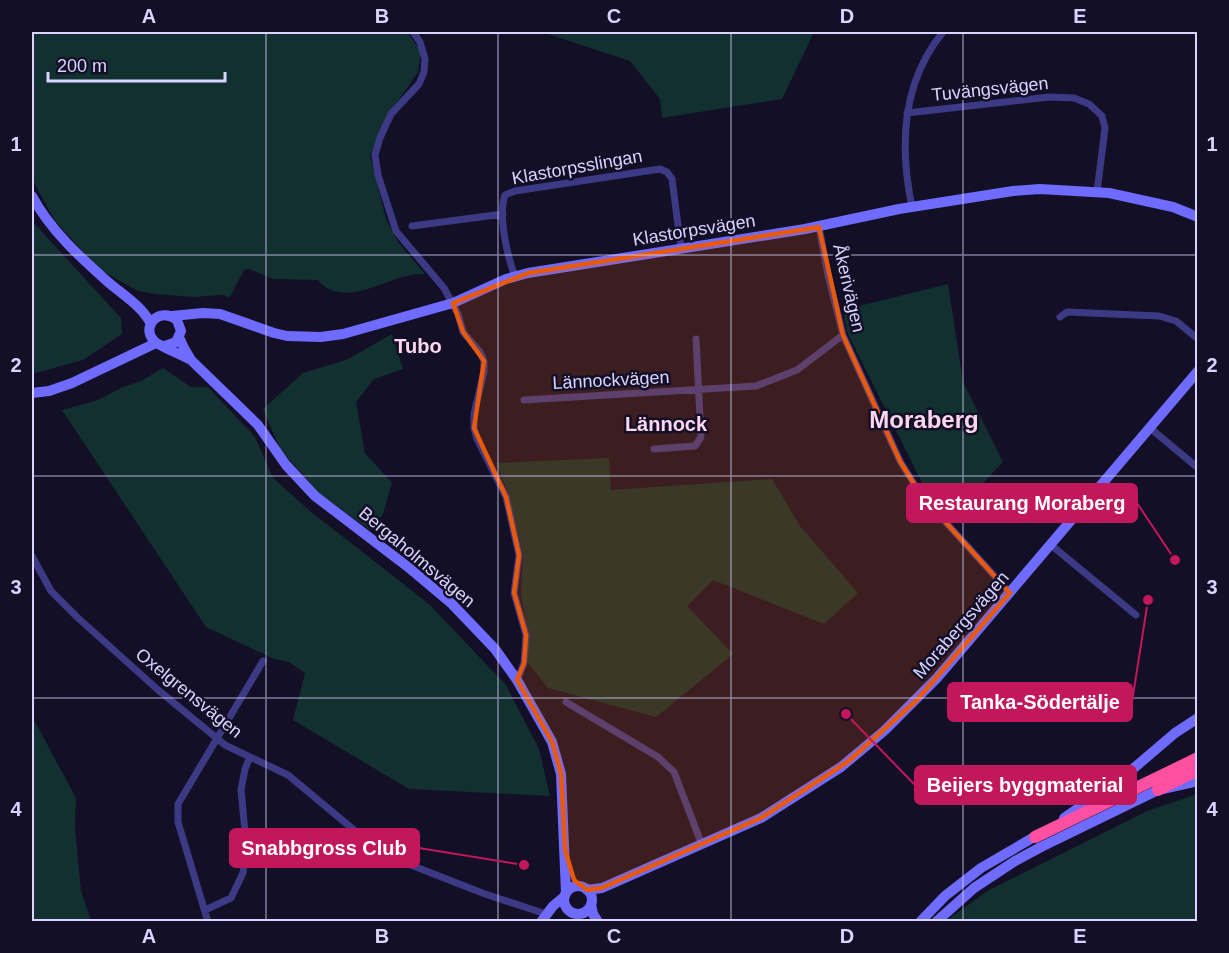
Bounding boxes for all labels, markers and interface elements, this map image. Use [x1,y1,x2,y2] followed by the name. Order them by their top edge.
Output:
[142,5,156,27] text: A
[375,5,389,27] text: B
[607,5,621,27] text: C
[840,5,854,27] text: D
[1073,5,1087,27] text: E
[48,45,225,83] scale bar
[57,56,107,76] text: 200 m
[931,73,1049,105] street label: Tuvängsvägen
[10,133,22,155] text: 1
[1206,133,1218,155] text: 1
[510,146,644,188] street label: Klastorpsslingan
[631,210,757,250] street label: Klastorpsvägen
[829,242,869,334] street label: Åkerivägen
[394,335,442,357] district label: Tubo
[10,354,22,376] text: 2
[1206,354,1218,376] text: 2
[552,367,670,393] street label: Lännockvägen
[869,406,979,433] district label: Moraberg
[625,413,708,435] district label: Lännock
[907,484,1137,522] callout: Restaurang Moraberg
[919,492,1125,514] text: Restaurang Moraberg
[355,503,479,611] street label: Bergaholmsvägen
[909,567,1013,683] street label: Morabergsvägen
[10,576,22,598] text: 3
[1206,576,1218,598] text: 3
[132,644,246,742] street label: Oxelgrensvägen
[948,683,1132,721] callout: Tanka-Södertälje
[960,691,1120,713] text: Tanka-Södertälje
[915,766,1136,804] callout: Beijers byggmaterial
[927,774,1123,796] text: Beijers byggmaterial
[10,798,22,820] text: 4
[1206,798,1218,820] text: 4
[230,829,419,867] callout: Snabbgross Club
[241,837,407,859] text: Snabbgross Club
[142,925,156,947] text: A
[375,925,389,947] text: B
[607,925,621,947] text: C
[840,925,854,947] text: D
[1073,925,1087,947] text: E

